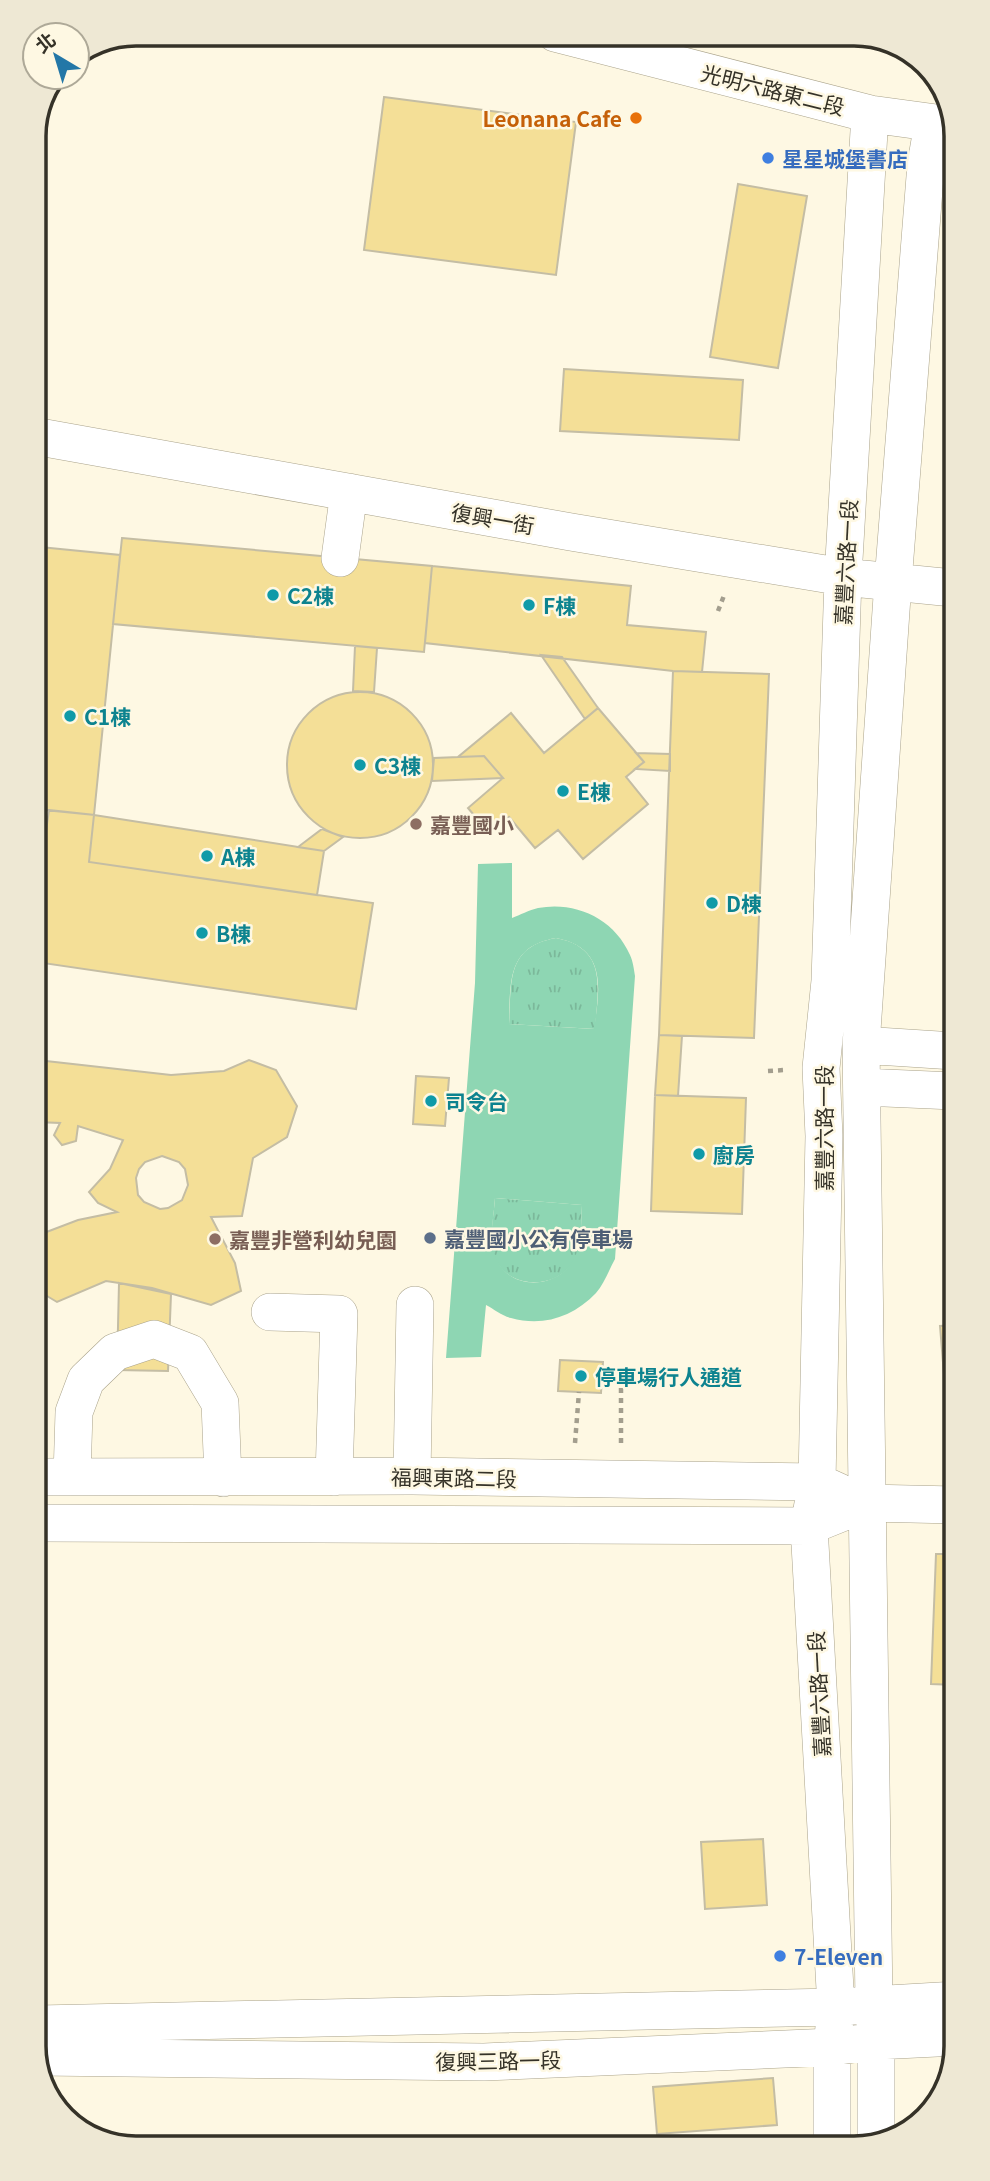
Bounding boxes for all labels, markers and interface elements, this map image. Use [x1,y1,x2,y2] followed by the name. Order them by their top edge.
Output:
[21,21,91,91] north arrow
[29,25,60,58] text: 北
[698,57,848,121] street label: 光明六路東二段
[483,103,622,133] place label: Leonana Cafe
[628,110,644,126] marker: Leonana Cafe
[782,143,908,173] place label: 星星城堡書店
[760,150,776,166] marker: 星星城堡書店
[449,496,537,540] street label: 復興一街
[827,498,863,626] street label: 嘉豐六路一段
[287,580,334,610] place label: C2棟
[265,587,281,603] marker: C2棟
[543,590,576,620] place label: F棟
[521,597,537,613] marker: F棟
[84,701,131,731] place label: C1棟
[62,708,78,724] marker: C1棟
[374,750,421,780] place label: C3棟
[352,757,368,773] marker: C3棟
[577,776,611,806] place label: E棟
[555,783,571,799] marker: E棟
[430,809,514,839] place label: 嘉豐國小
[408,816,424,832] marker: 嘉豐國小
[220,841,255,871] place label: A棟
[199,848,215,864] marker: A棟
[726,888,762,918] place label: D棟
[704,895,720,911] marker: D棟
[216,918,251,948] place label: B棟
[194,925,210,941] marker: B棟
[808,1065,838,1191] street label: 嘉豐六路一段
[445,1086,508,1116] place label: 司令台
[423,1093,439,1109] marker: 司令台
[713,1139,755,1169] place label: 廚房
[691,1146,707,1162] marker: 廚房
[444,1223,633,1253] place label: 嘉豐國小公有停車場
[229,1224,397,1254] place label: 嘉豐非營利幼兒園
[422,1230,438,1246] marker: 嘉豐國小公有停車場
[207,1231,223,1247] marker: 嘉豐非營利幼兒園
[595,1361,742,1391] place label: 停車場行人通道
[573,1368,589,1384] marker: 停車場行人通道
[391,1461,517,1493] street label: 福興東路二段
[800,1630,836,1758] street label: 嘉豐六路一段
[794,1941,883,1971] place label: 7-Eleven
[772,1948,788,1964] marker: 7-Eleven
[435,2044,561,2076] street label: 復興三路一段

